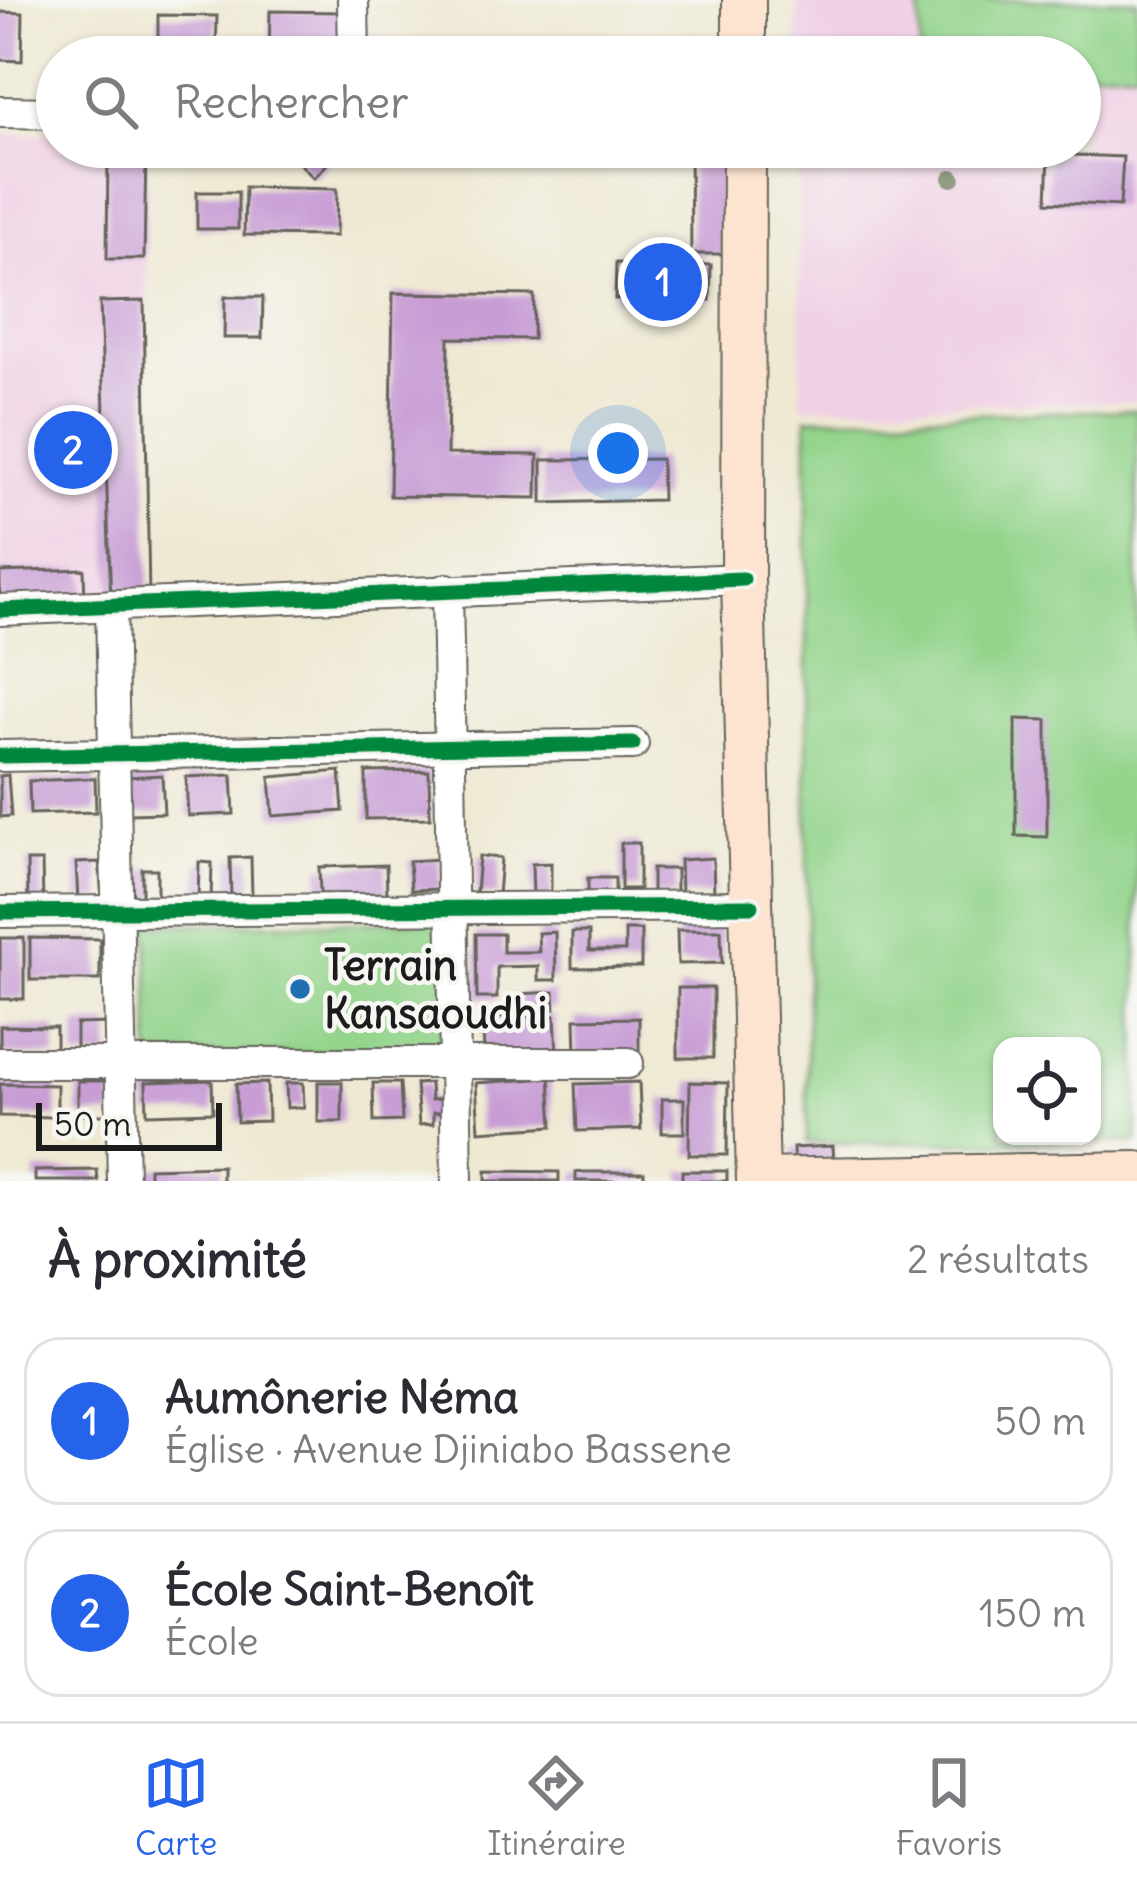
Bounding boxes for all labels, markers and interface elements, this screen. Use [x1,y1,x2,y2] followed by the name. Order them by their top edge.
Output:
[36,36,1101,168] search box
[78,69,144,135] icon: search
[174,74,409,130] text: Rechercher
[624,237,702,327] pin: 1
[34,405,112,495] pin: 2
[588,423,648,483] your location
[324,939,547,1039] place label: Terrain Kansaoudhi
[287,976,313,1002] marker: Terrain Kansaoudhi
[993,1037,1101,1145] map controls
[993,1037,1101,1145] button: locate
[36,1097,222,1150] scale bar
[54,1103,131,1145] text: 50 m
[48,1227,307,1291] text: À proximité
[907,1235,1089,1284] text: 2 résultats
[165,1369,519,1425] text: Aumônerie Néma
[82,1397,98,1446] text: 1
[994,1397,1086,1446] text: 50 m
[165,1425,732,1474] text: Église · Avenue Djiniabo Bassene
[165,1561,534,1617] text: École Saint-Benoît
[79,1589,101,1638] text: 2
[979,1589,1086,1638] text: 150 m
[165,1617,258,1666] text: École
[135,1750,217,1864] tab: Carte
[487,1750,626,1864] tab: Itinéraire
[896,1750,1002,1864] tab: Favoris

